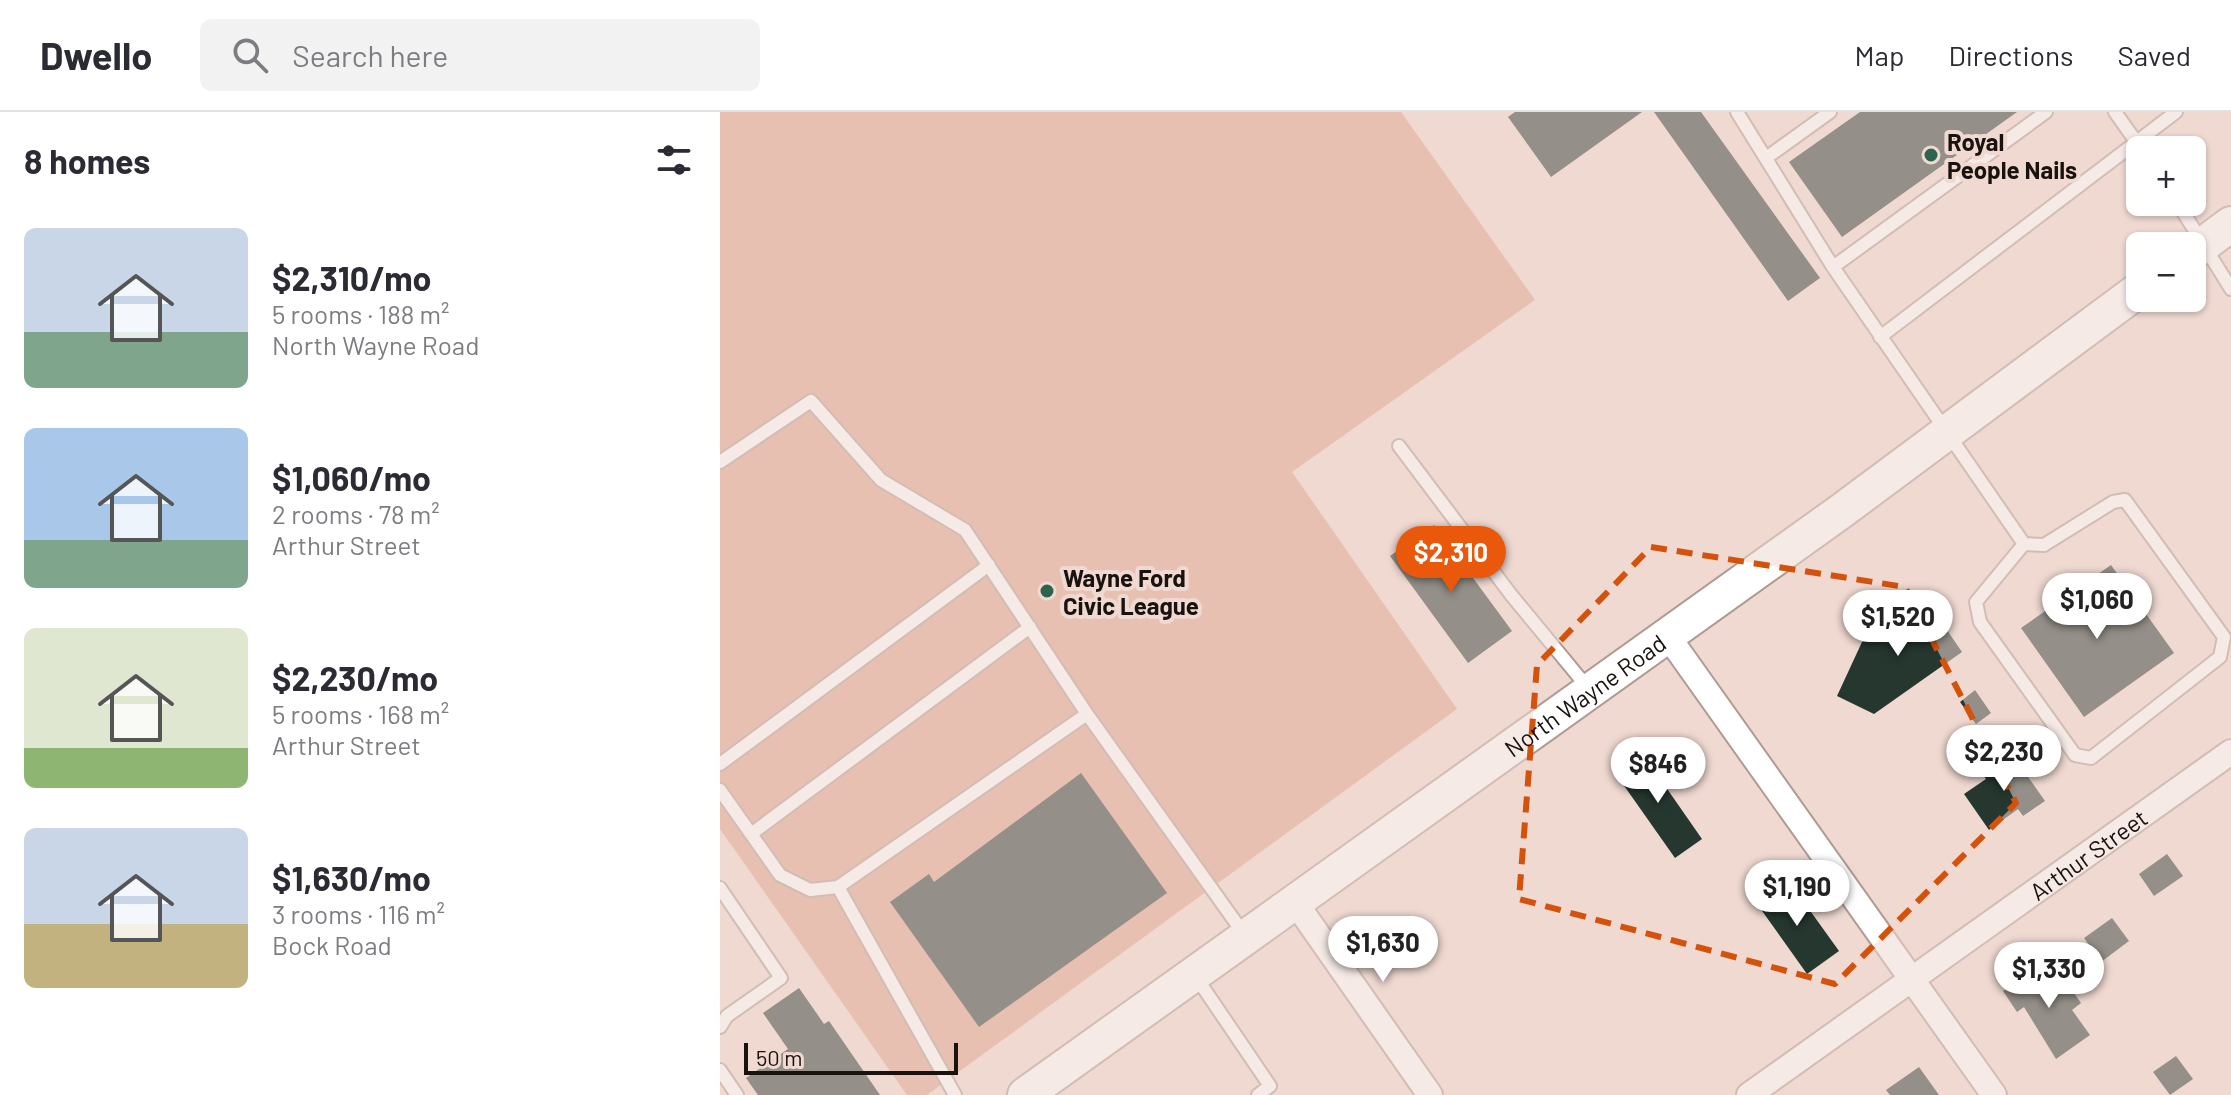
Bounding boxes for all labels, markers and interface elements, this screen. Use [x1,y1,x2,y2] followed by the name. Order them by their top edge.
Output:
[200,19,760,91] search box
[40,32,152,78] text: Dwello
[228,33,272,77] icon: search
[292,37,448,73] text: Search here
[1855,38,1904,72] text: Map
[1948,38,2074,72] text: Directions
[2118,38,2191,72] text: Saved
[1947,127,2077,184] place label: Royal People Nails
[2126,136,2206,312] map controls
[2126,136,2206,216] button: +
[652,138,696,182] icon: filters
[24,140,150,181] text: 8 homes
[1922,146,1940,164] marker: Royal People Nails
[2126,232,2206,312] button: −
[272,257,432,298] text: $2,310/mo
[88,260,184,356] icon: home
[272,298,449,329] text: 5 rooms · 188 m²
[272,329,479,360] text: North Wayne Road
[272,457,431,498] text: $1,060/mo
[88,460,184,556] icon: home
[272,498,440,529] text: 2 rooms · 78 m²
[1386,526,1516,594] pin: $2,310
[272,529,421,560] text: Arthur Street
[1414,536,1488,567] text: $2,310
[1063,563,1199,620] place label: Wayne Ford Civic League
[2032,573,2162,641] pin: $1,060
[1038,582,1056,600] marker: Wayne Ford Civic League
[2060,583,2134,614] text: $1,060
[1833,590,1963,658] pin: $1,520
[1861,600,1935,631] text: $1,520
[1498,627,1671,762] street label: North Wayne Road
[272,657,438,698] text: $2,230/mo
[88,660,184,756] icon: home
[272,698,449,729] text: 5 rooms · 168 m²
[1939,725,2069,793] pin: $2,230
[272,729,421,760] text: Arthur Street
[1964,735,2044,766] text: $2,230
[1611,737,1705,805] pin: $846
[1629,747,1687,778] text: $846
[2024,802,2152,905] street label: Arthur Street
[272,857,431,898] text: $1,630/mo
[88,860,184,956] icon: home
[1732,860,1862,928] pin: $1,190
[1763,870,1831,901] text: $1,190
[272,898,445,929] text: 3 rooms · 116 m²
[1318,916,1448,984] pin: $1,630
[1346,926,1420,957] text: $1,630
[272,929,392,960] text: Bock Road
[1984,942,2114,1010] pin: $1,330
[2012,952,2086,983] text: $1,330
[744,1039,958,1075] scale bar
[756,1044,802,1070] text: 50 m

